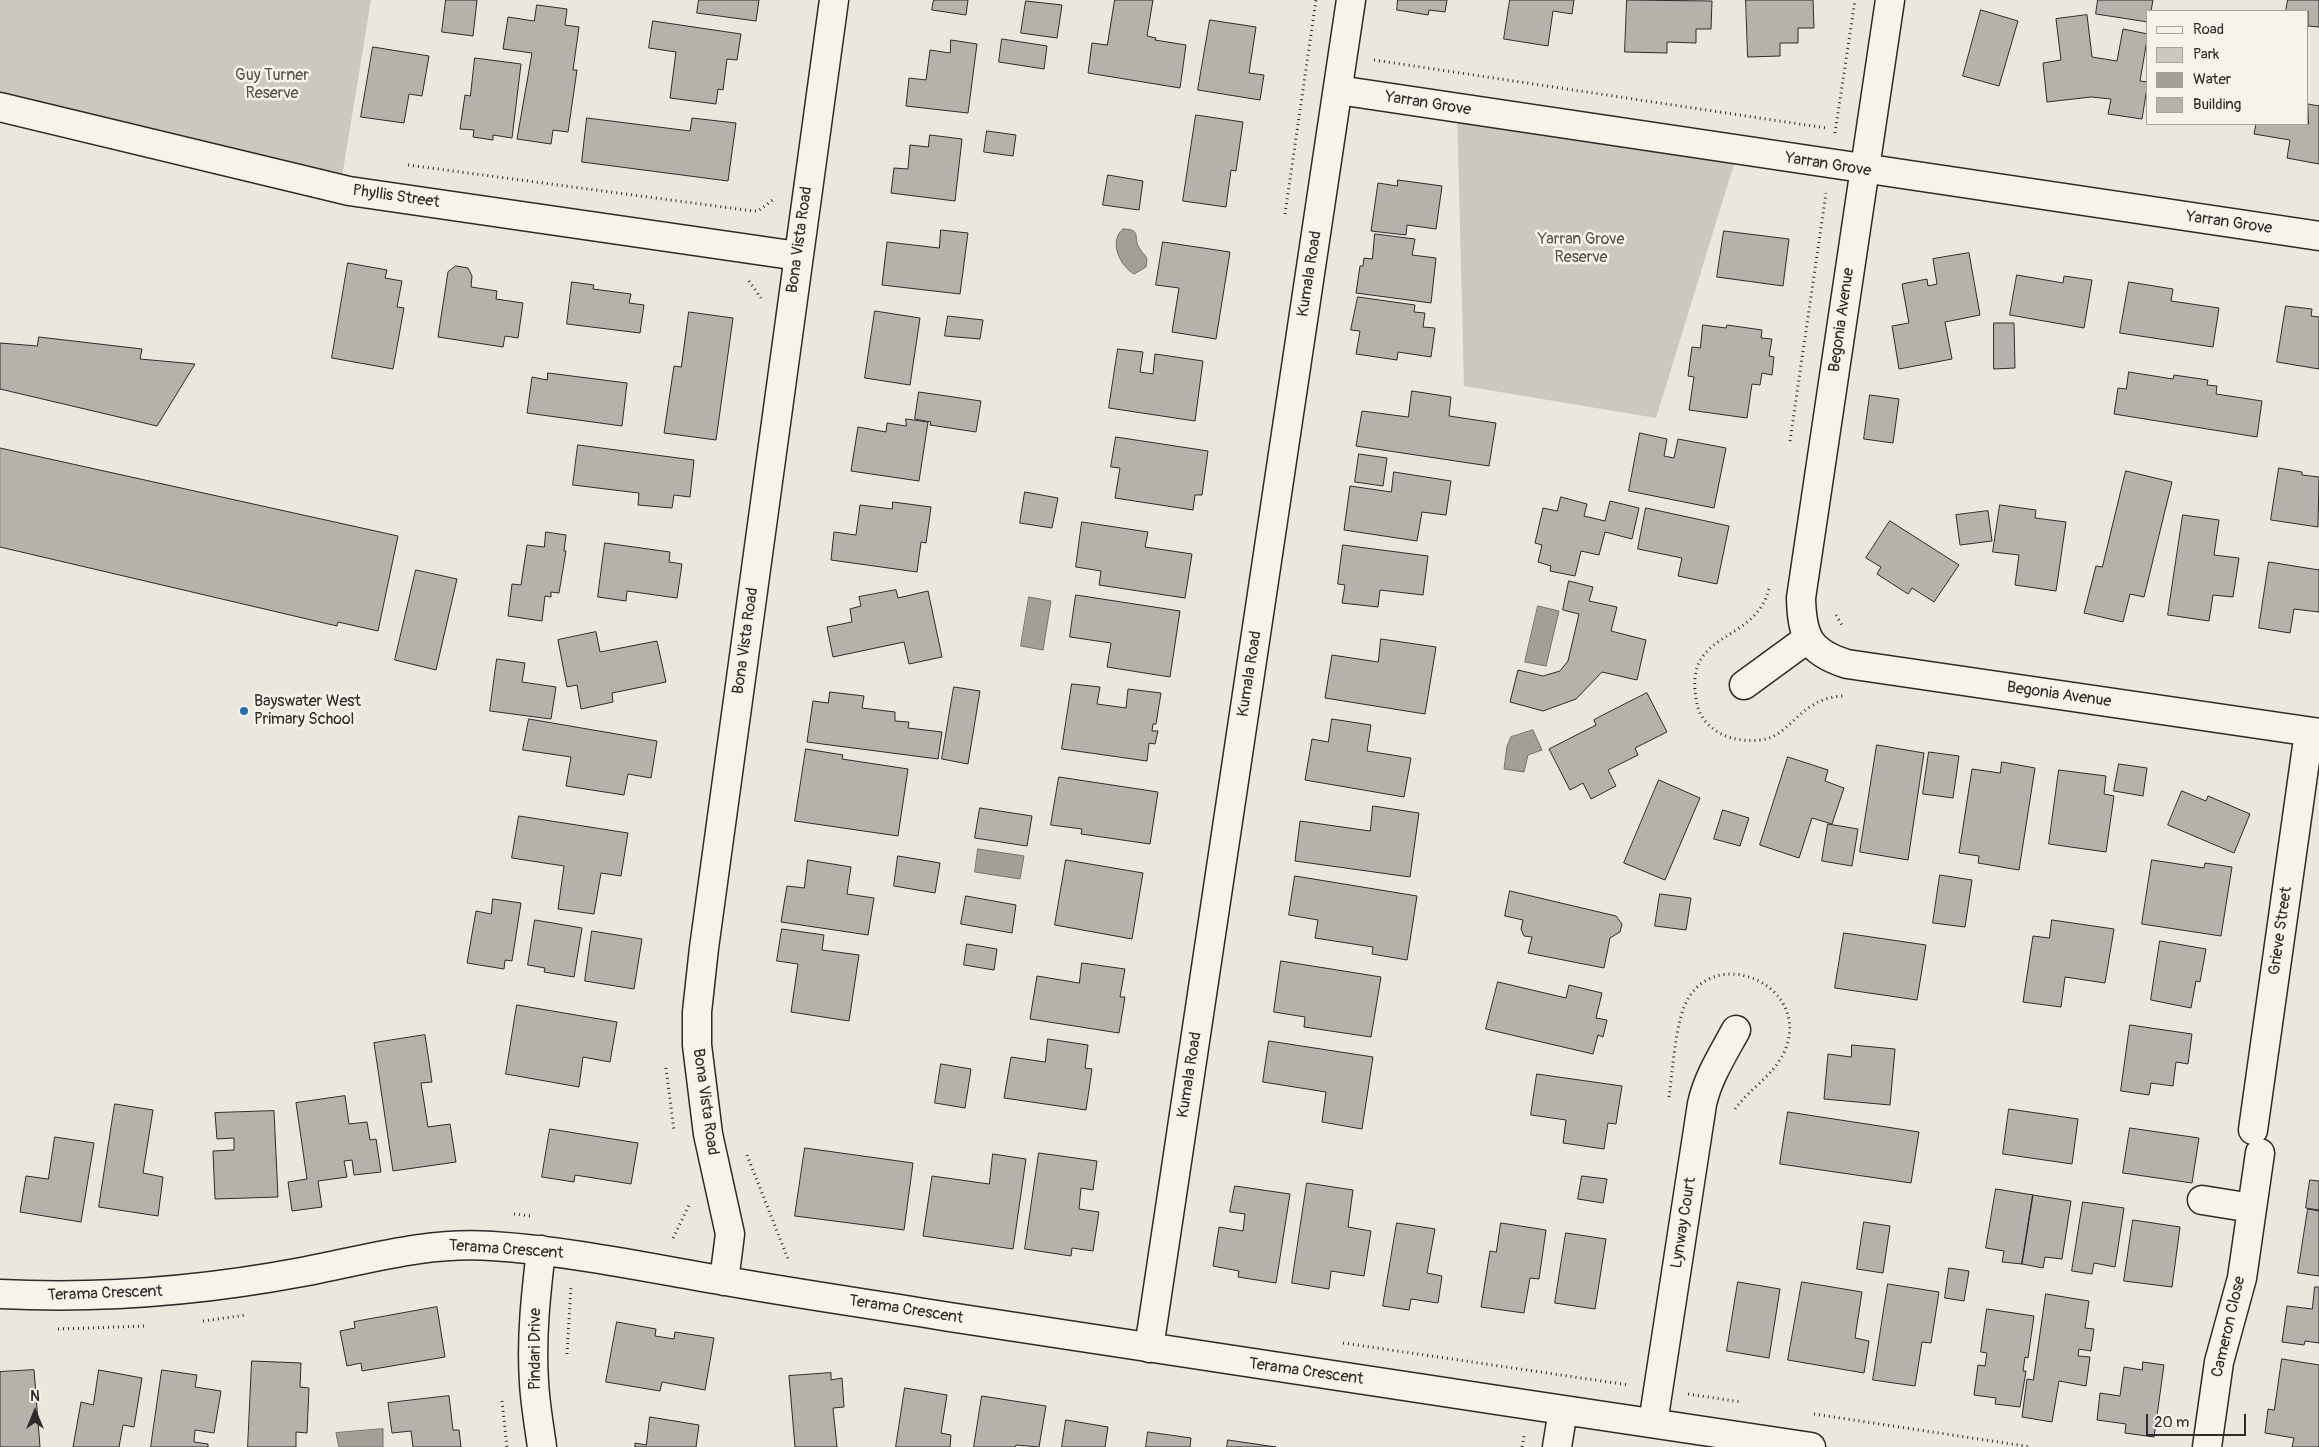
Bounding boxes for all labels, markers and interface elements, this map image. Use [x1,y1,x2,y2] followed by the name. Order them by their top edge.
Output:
[2146,10,2309,125] legend
[2193,20,2224,39] text: Road
[2193,45,2219,64] text: Park
[235,66,309,104] park label: Guy Turner Reserve
[2193,70,2231,89] text: Water
[1384,88,1472,120] street label: Yarran Grove
[2193,95,2241,114] text: Building
[1784,149,1872,181] street label: Yarran Grove
[351,181,441,213] street label: Phyllis Street
[783,185,817,295] street label: Bona Vista Road
[2185,207,2273,239] street label: Yarran Grove
[1294,230,1326,318] street label: Kumala Road
[1538,230,1624,268] park label: Yarran Grove Reserve
[1825,266,1859,374] street label: Begonia Avenue
[729,586,763,696] street label: Bona Vista Road
[1234,630,1266,718] street label: Kumala Road
[2005,678,2113,712] street label: Begonia Avenue
[254,692,361,730] place label: Bayswater West Primary School
[238,705,250,717] marker: Bayswater West Primary School
[2265,886,2297,976] street label: Grieve Street
[1174,1031,1206,1119] street label: Kumala Road
[688,1047,722,1157] street label: Bona Vista Road
[1667,1176,1701,1270] street label: Lynway Court
[448,1236,564,1264] street label: Terama Crescent
[2208,1275,2250,1379] street label: Cameron Close
[47,1282,163,1306] street label: Terama Crescent
[847,1291,965,1329] street label: Terama Crescent
[526,1308,546,1390] street label: Pindari Drive
[1248,1354,1364,1390] street label: Terama Crescent
[10,1387,60,1437] north arrow
[30,1388,40,1405] text: N
[2149,1404,2249,1436] scale bar
[2154,1413,2189,1432] text: 20 m

